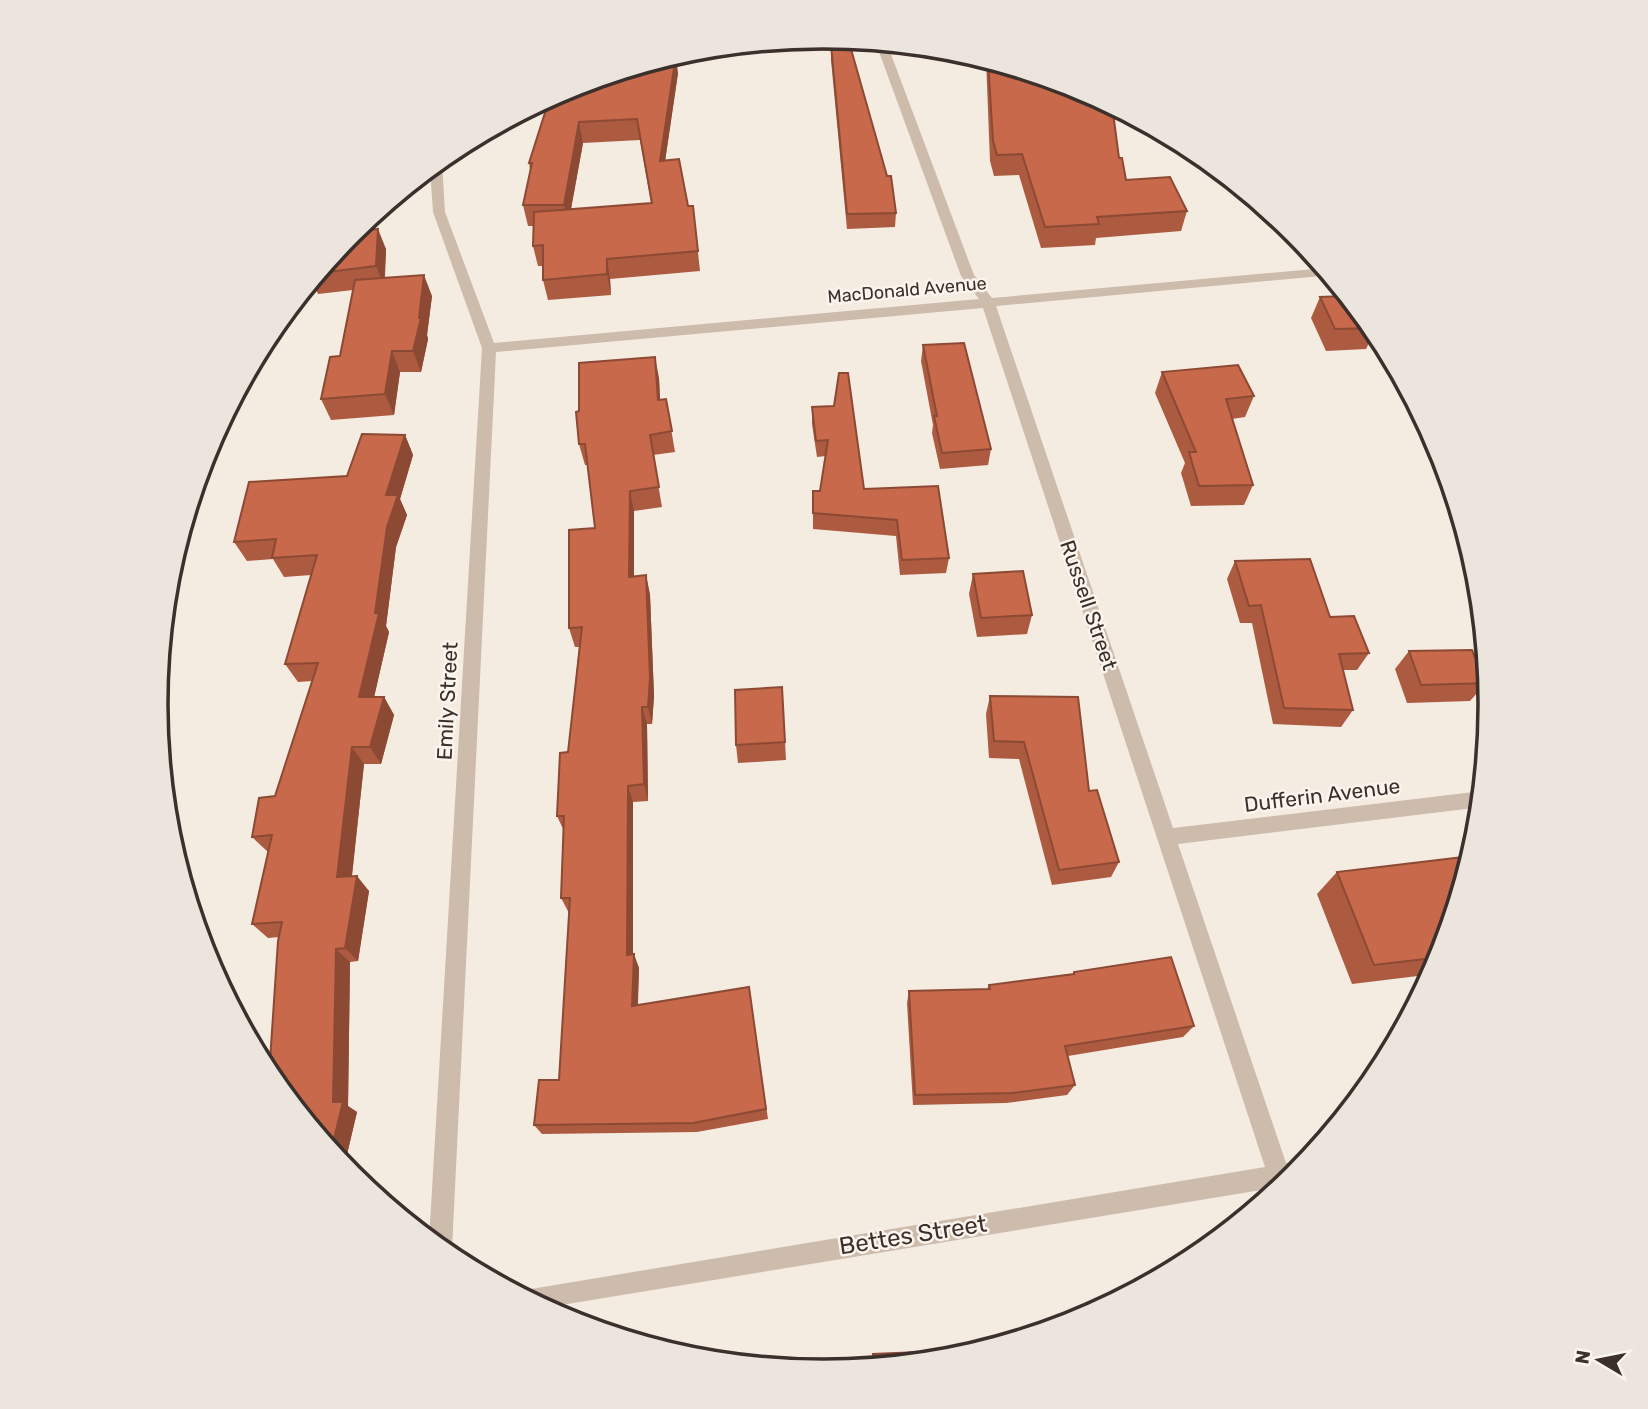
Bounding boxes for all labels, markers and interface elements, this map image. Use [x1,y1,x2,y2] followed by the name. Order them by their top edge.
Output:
[826,272,988,308] street label: MacDonald Avenue
[1055,537,1123,673] street label: Russell Street
[431,641,463,761] street label: Emily Street
[1243,773,1401,817] street label: Dufferin Avenue
[837,1210,989,1260] street label: Bettes Street
[1564,1325,1634,1395] north arrow
[1570,1348,1595,1366] text: N

